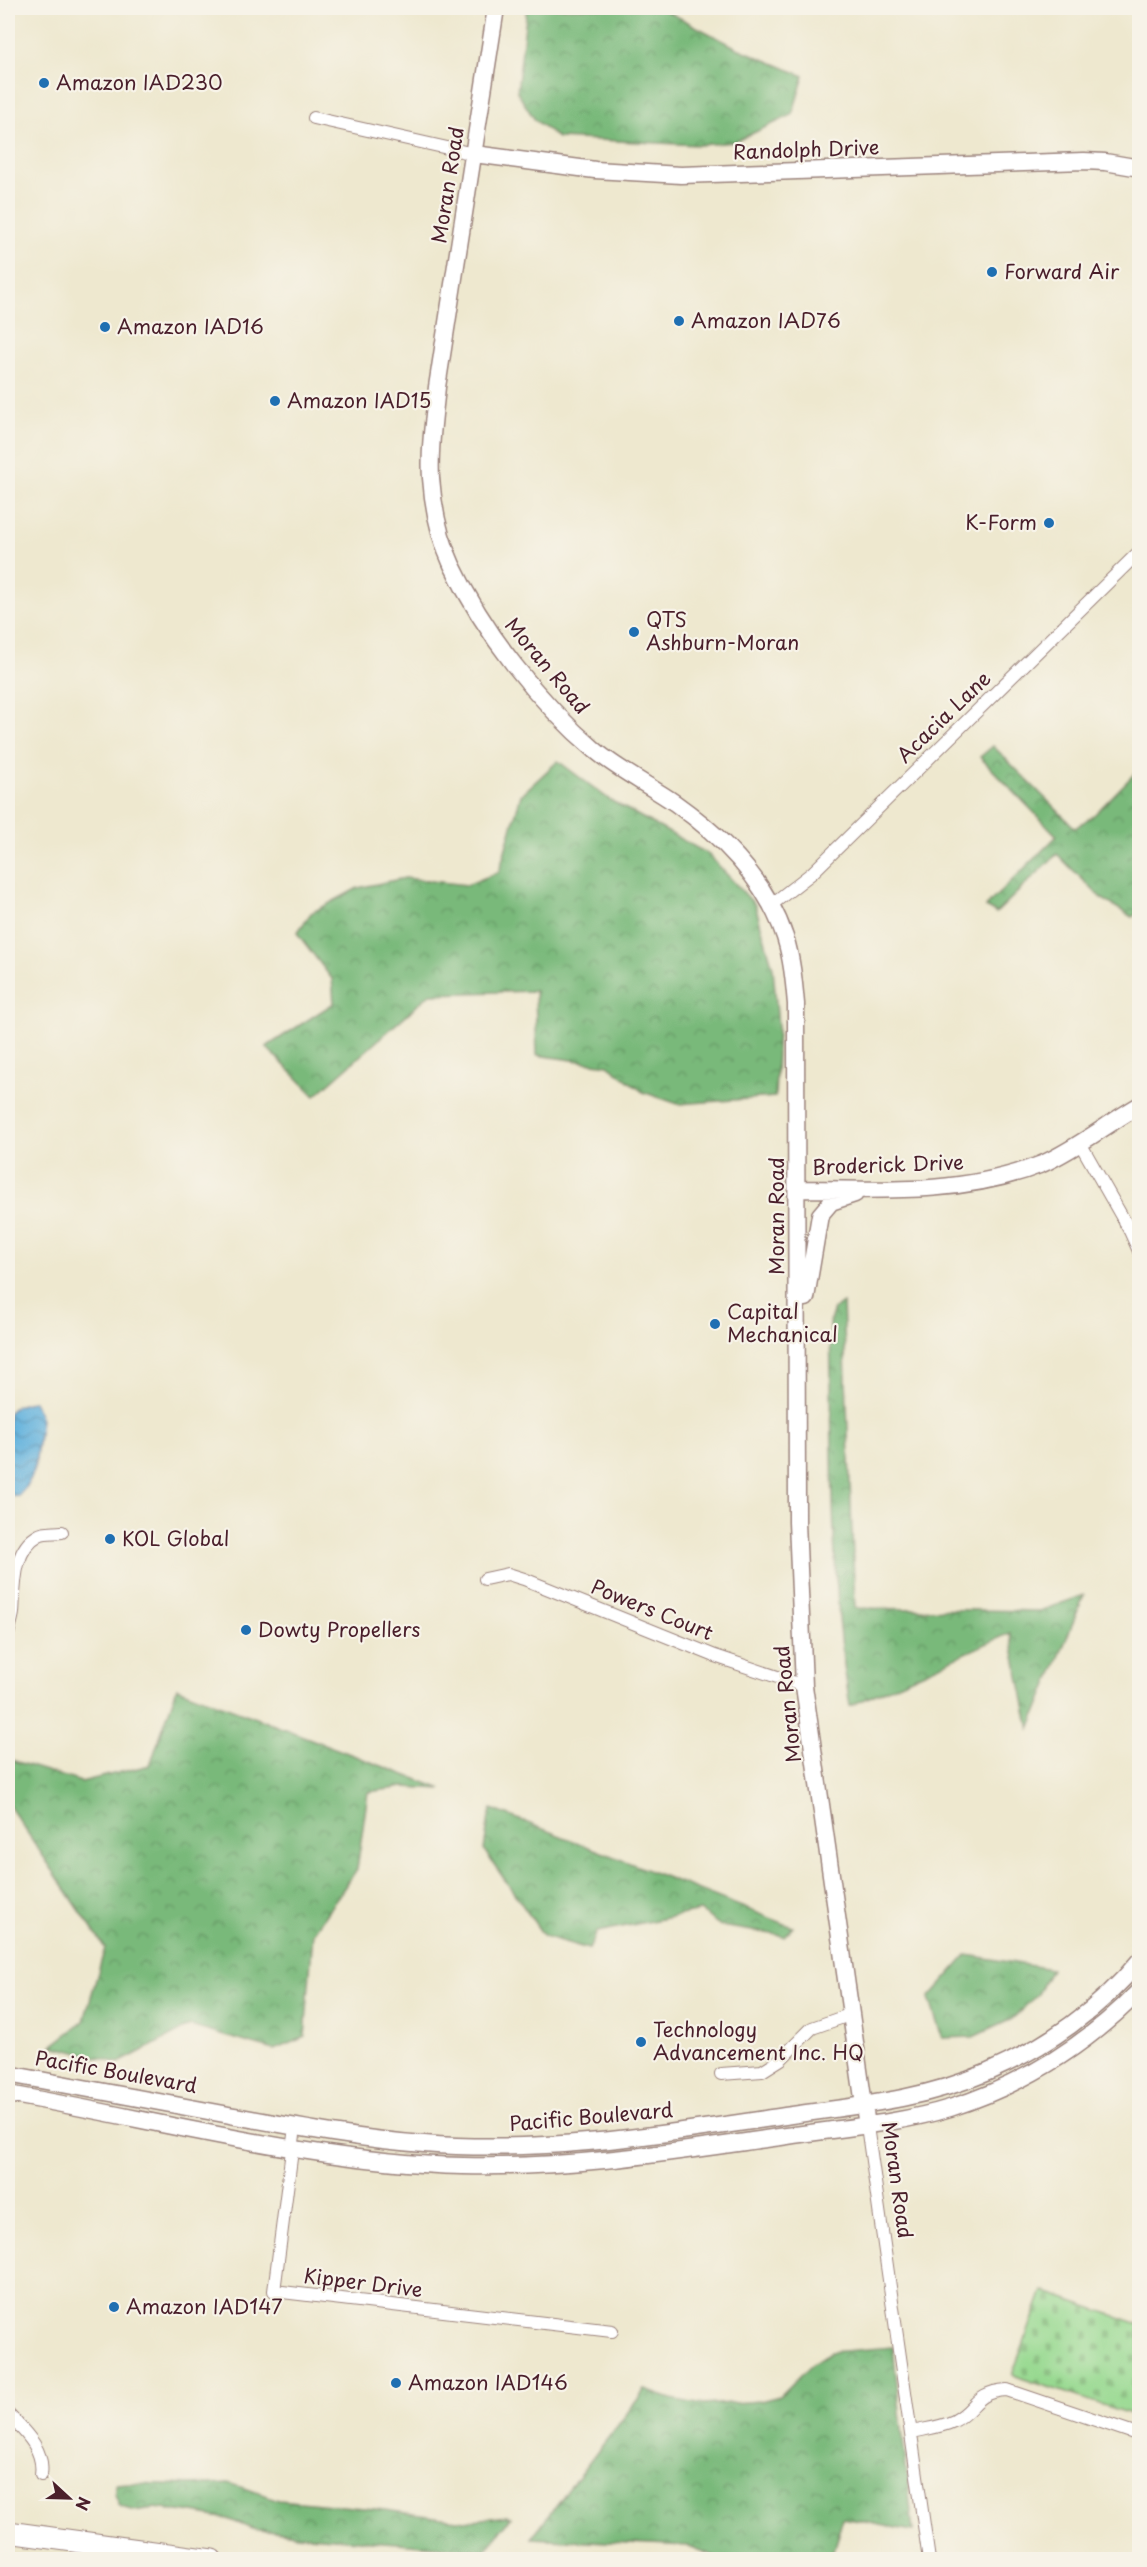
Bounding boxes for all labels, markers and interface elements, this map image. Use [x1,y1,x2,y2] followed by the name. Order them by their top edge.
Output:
[56,67,223,97] place label: Amazon IAD230
[37,76,51,90] marker: Amazon IAD230
[423,124,471,245] street label: Moran Road
[732,131,880,167] street label: Randolph Drive
[1004,256,1120,286] place label: Forward Air
[985,265,999,279] marker: Forward Air
[691,305,841,335] place label: Amazon IAD76
[117,311,264,341] place label: Amazon IAD16
[672,314,686,328] marker: Amazon IAD76
[98,320,112,334] marker: Amazon IAD16
[287,385,431,415] place label: Amazon IAD15
[268,394,282,408] marker: Amazon IAD15
[965,507,1037,537] place label: K-Form
[1042,516,1056,530] marker: K-Form
[646,604,799,657] place label: QTS Ashburn-Moran
[498,611,597,720] street label: Moran Road
[627,625,641,639] marker: QTS Ashburn-Moran
[889,663,997,769] street label: Acacia Lane
[812,1146,964,1182] street label: Broderick Drive
[761,1157,791,1275] street label: Moran Road
[727,1296,838,1349] place label: Capital Mechanical
[708,1317,722,1331] marker: Capital Mechanical
[122,1523,229,1553] place label: KOL Global
[103,1532,117,1546] marker: KOL Global
[587,1571,718,1647] street label: Powers Court
[258,1614,420,1644] place label: Dowty Propellers
[239,1623,253,1637] marker: Dowty Propellers
[766,1644,808,1764] street label: Moran Road
[653,2014,864,2067] place label: Technology Advancement Inc. HQ
[634,2035,648,2049] marker: Technology Advancement Inc. HQ
[33,2042,200,2100] street label: Pacific Boulevard
[508,2094,674,2138] street label: Pacific Boulevard
[875,2119,921,2240] street label: Moran Road
[302,2260,424,2304] street label: Kipper Drive
[126,2291,282,2321] place label: Amazon IAD147
[107,2300,121,2314] marker: Amazon IAD147
[408,2367,568,2397] place label: Amazon IAD146
[389,2376,403,2390] marker: Amazon IAD146
[39,2468,99,2528] north arrow
[70,2494,97,2514] text: N

